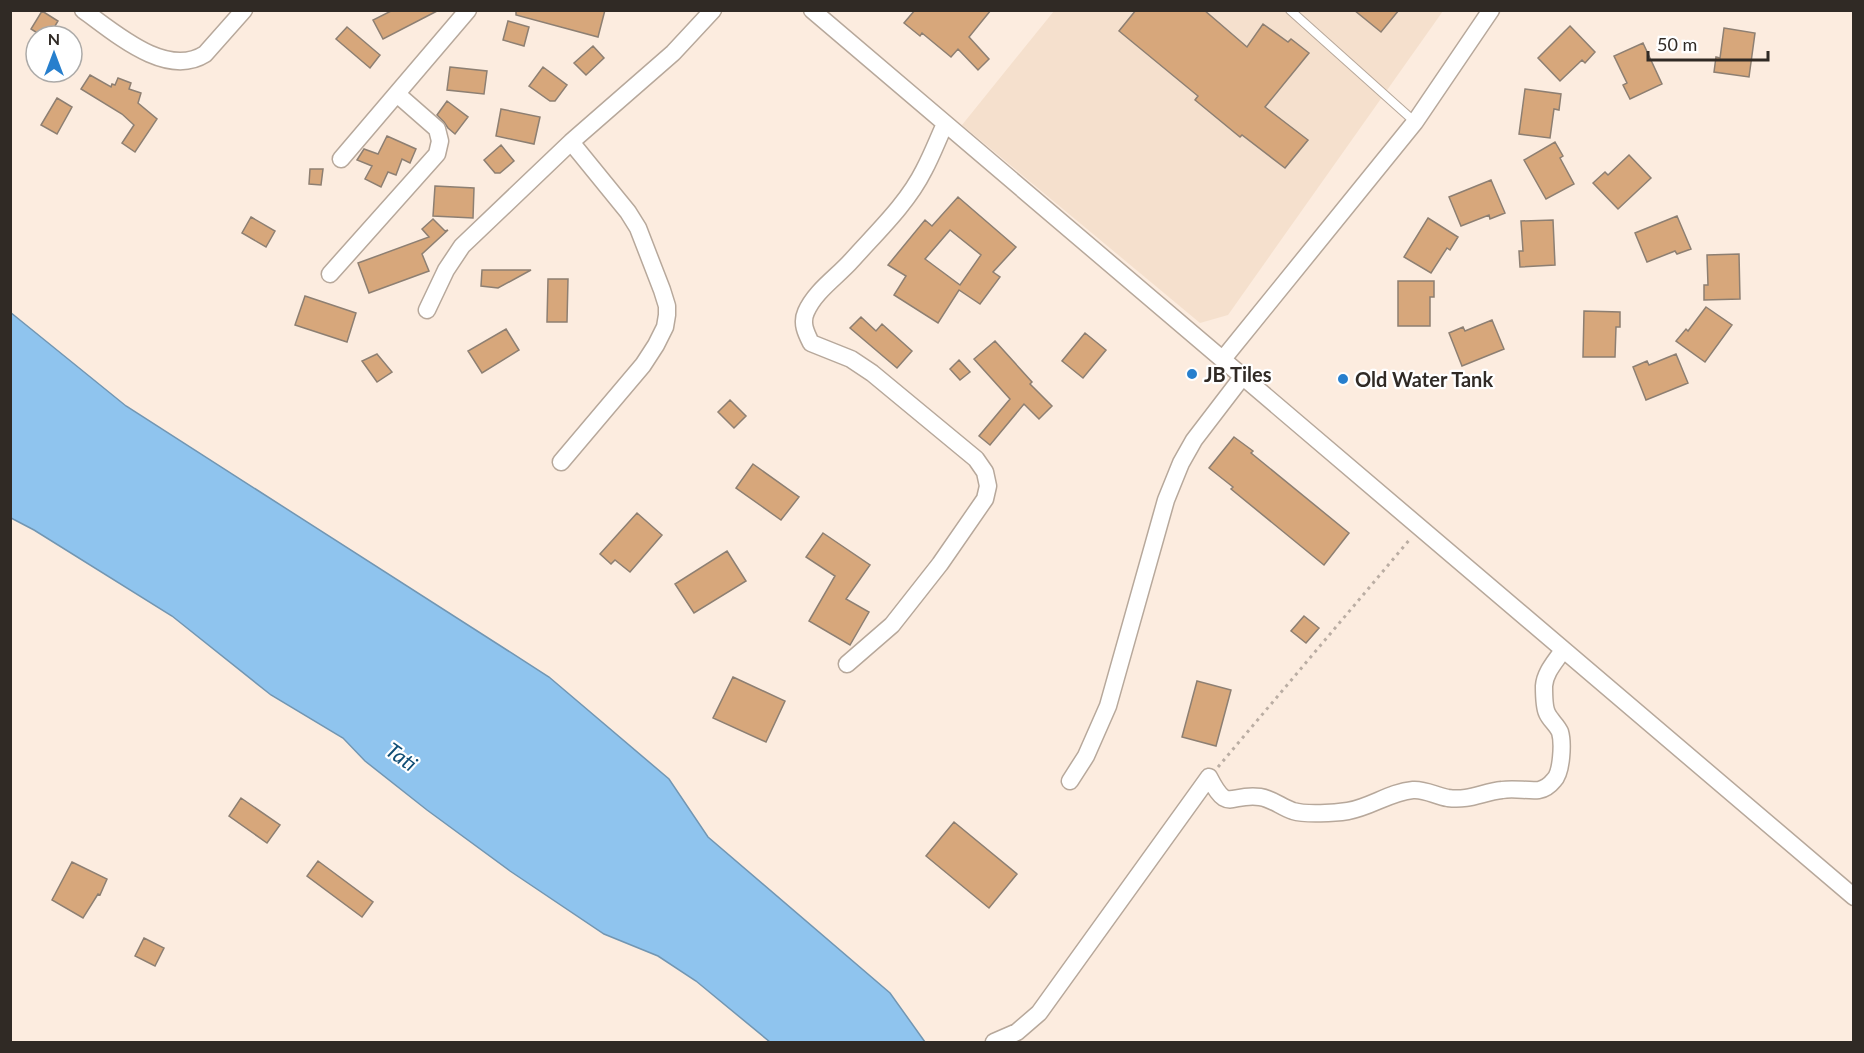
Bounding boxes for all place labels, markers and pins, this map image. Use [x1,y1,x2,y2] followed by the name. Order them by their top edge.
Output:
[1204,362,1272,386] place label: JB Tiles
[1185,367,1199,381] marker: JB Tiles
[1355,367,1493,391] place label: Old Water Tank
[1336,372,1350,386] marker: Old Water Tank

